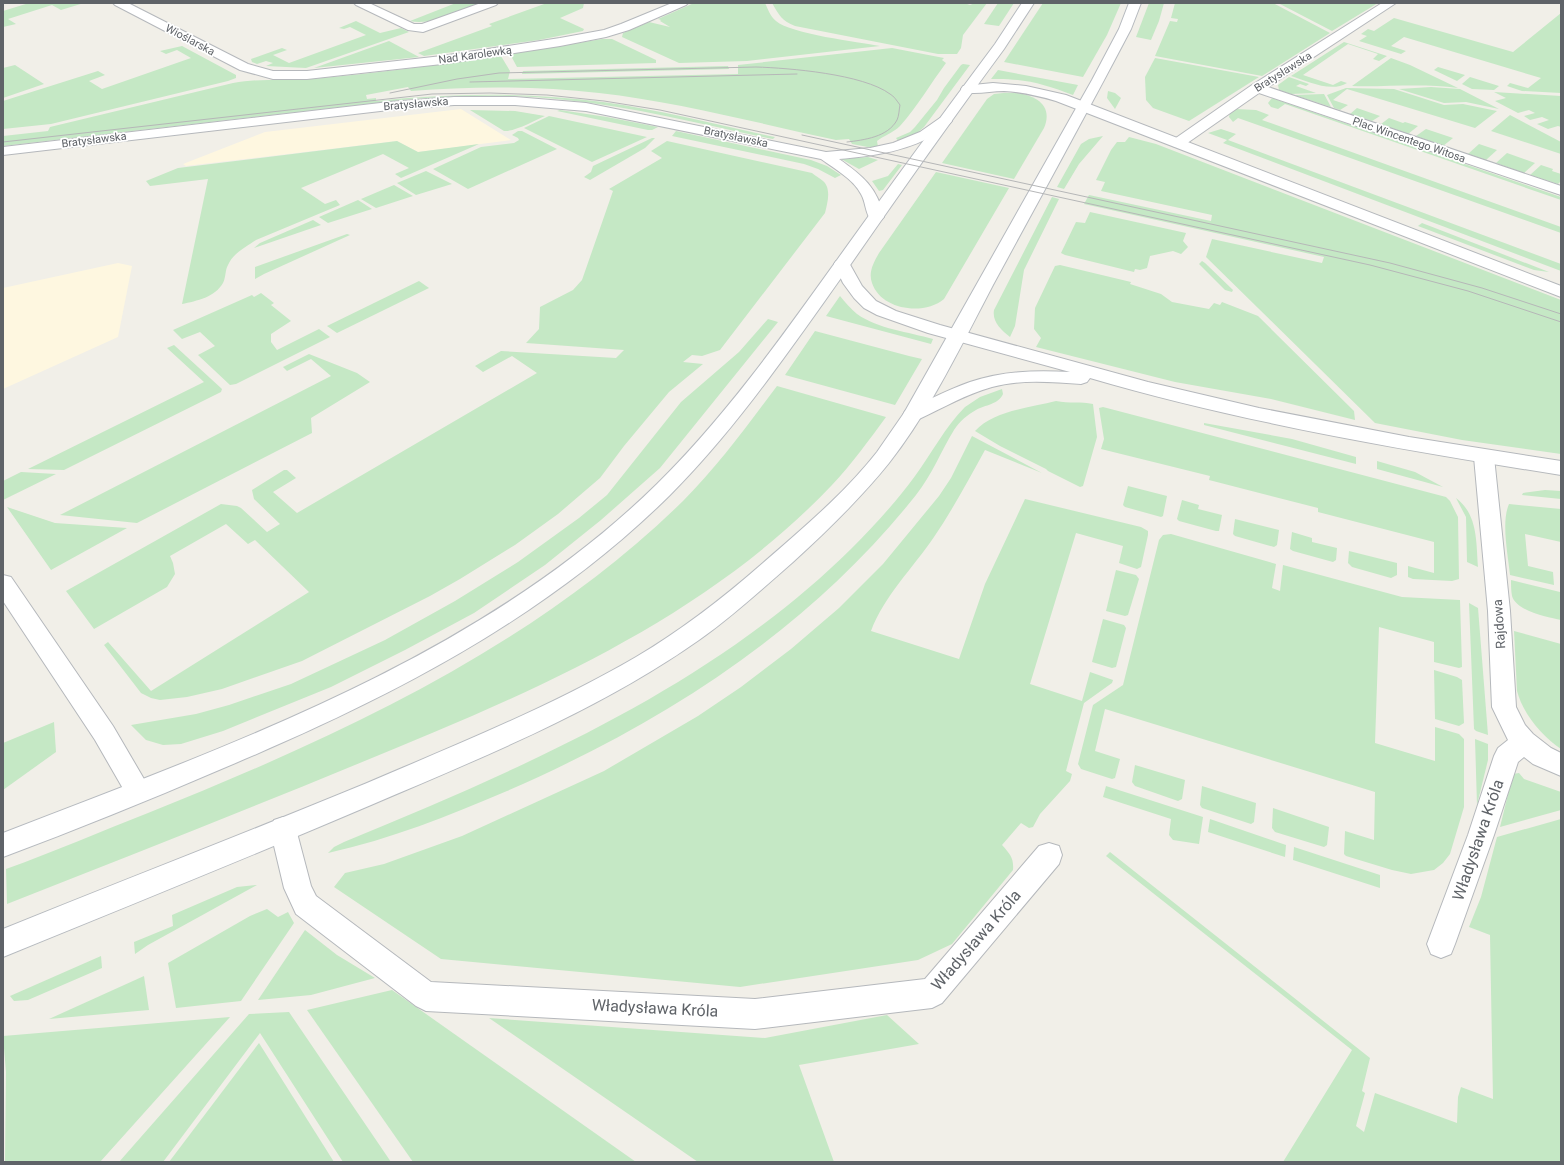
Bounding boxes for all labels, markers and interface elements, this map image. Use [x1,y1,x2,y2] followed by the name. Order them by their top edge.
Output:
[163,22,217,58] street label: Wioślarska
[438,43,512,67] street label: Nad Karolewką
[1252,49,1314,95] street label: Bratysławska
[383,95,449,113] street label: Bratysławska
[1351,115,1467,165] street label: Plac Wincentego Witosa
[703,124,769,150] street label: Bratysławska
[61,130,127,150] street label: Bratysławska
[1490,599,1508,649] street label: Rajdowa
[1448,777,1508,903] street label: Władysława Króla
[927,886,1025,994] street label: Władysława Króla
[591,995,719,1021] street label: Władysława Króla

